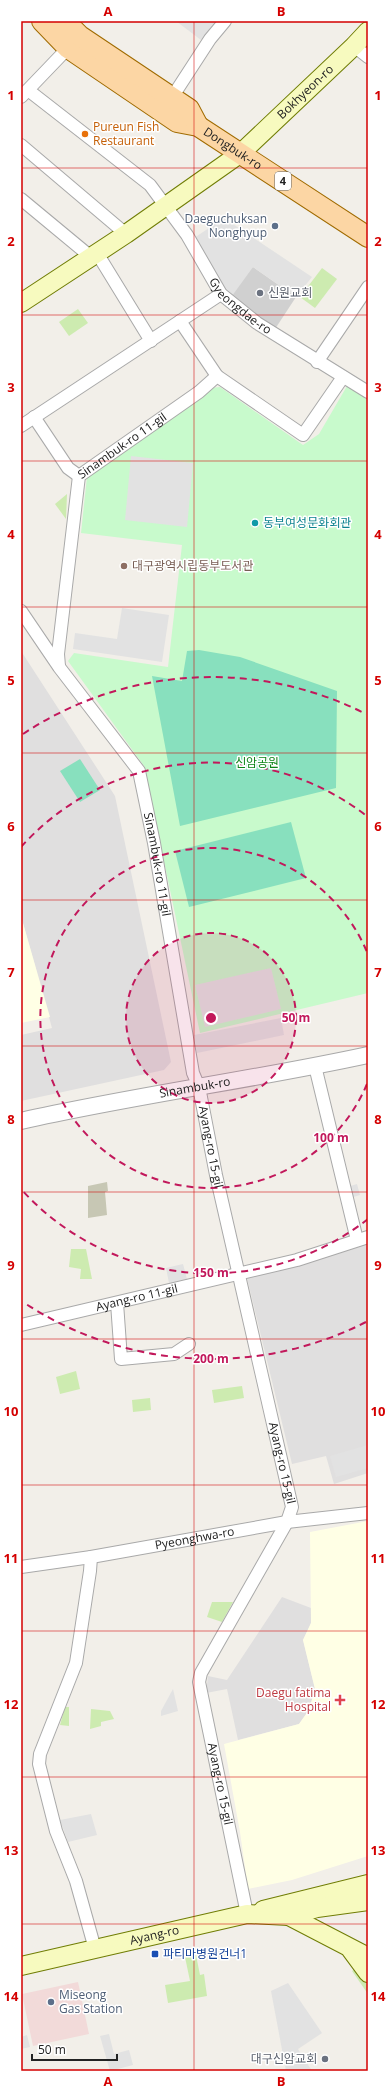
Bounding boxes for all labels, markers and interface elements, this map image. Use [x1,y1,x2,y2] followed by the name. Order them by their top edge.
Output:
[104,2,113,20] text: A
[277,2,286,20] text: B
[273,61,337,123] street label: Bokhyeon-ro
[7,86,15,104] text: 1
[374,86,382,104] text: 1
[93,118,159,149] place label: Pureun Fish Restaurant
[200,123,266,174] street label: Dongbuk-ro
[80,129,90,139] marker: Pureun Fish Restaurant
[275,172,291,190] road number: 4
[184,210,267,241] place label: Daeguchuksan Nonghyup
[270,221,280,231] marker: Daeguchuksan Nonghyup
[7,232,15,250] text: 2
[374,232,382,250] text: 2
[205,274,275,338] street label: Gyeongdae-ro
[268,284,312,301] place label: 신원교회
[255,288,265,298] marker: 신원교회
[7,378,15,396] text: 3
[374,378,382,396] text: 3
[74,408,170,482] street label: Sinambuk-ro 11-gil
[263,514,351,531] place label: 동부여성문화회관
[250,518,260,528] marker: 동부여성문화회관
[7,525,15,543] text: 4
[374,525,382,543] text: 4
[132,557,253,574] place label: 대구광역시립동부도서관
[119,561,129,571] marker: 대구광역시립동부도서관
[7,671,15,689] text: 5
[374,671,382,689] text: 5
[235,754,279,771] park label: 신암공원
[140,811,175,917] street label: Sinambuk-ro 11-gil
[7,817,15,835] text: 6
[374,817,382,835] text: 6
[7,963,15,981] text: 7
[374,963,382,981] text: 7
[282,1009,310,1026] text: 50 m
[204,1011,218,1025] centre of rings
[158,1073,232,1102] street label: Sinambuk-ro
[195,1104,228,1190] street label: Ayang-ro 15-gil
[7,1110,15,1128] text: 8
[374,1110,382,1128] text: 8
[313,1129,349,1146] text: 100 m
[7,1256,15,1274] text: 9
[374,1256,382,1274] text: 9
[193,1264,229,1281] text: 150 m
[94,1279,179,1315] street label: Ayang-ro 11-gil
[193,1350,229,1367] text: 200 m
[4,1402,18,1420] text: 10
[371,1402,385,1420] text: 10
[265,1420,300,1505] street label: Ayang-ro 15-gil
[153,1523,236,1553] street label: Pyeonghwa-ro
[4,1549,18,1567] text: 11
[371,1549,385,1567] text: 11
[256,1684,331,1715] place label: Daegu fatima Hospital
[334,1694,346,1706] marker: Daegu fatima Hospital
[4,1695,19,1713] text: 12
[371,1695,386,1713] text: 12
[204,1741,237,1826] street label: Ayang-ro 15-gil
[4,1841,18,1859] text: 13
[371,1841,385,1859] text: 13
[128,1921,181,1949] street label: Ayang-ro
[163,1945,247,1962] place label: 파티마병원건너1
[150,1949,160,1959] marker: 파티마병원건너1
[59,1986,123,2017] place label: Miseong Gas Station
[4,1987,19,2005] text: 14
[371,1987,386,2005] text: 14
[46,1997,56,2007] marker: Miseong Gas Station
[32,2036,117,2062] scale bar
[38,2041,66,2058] text: 50 m
[251,2050,317,2067] place label: 대구신암교회
[320,2054,330,2064] marker: 대구신암교회
[104,2072,113,2090] text: A
[277,2072,286,2090] text: B

